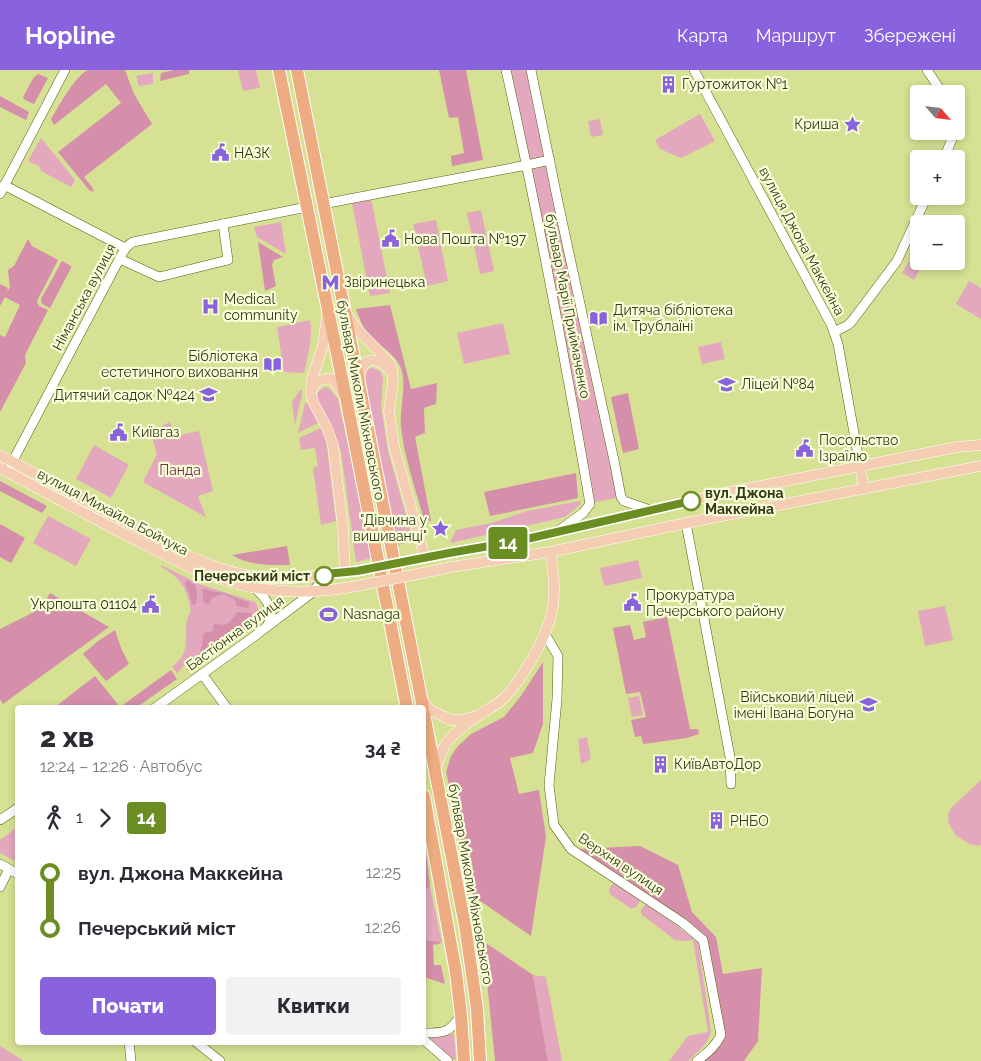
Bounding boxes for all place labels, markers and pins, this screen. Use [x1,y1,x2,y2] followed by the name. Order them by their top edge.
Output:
[658,74,678,94] building icon: Гуртожиток №1
[682,76,788,92] place label: Гуртожиток №1
[843,114,863,134] place icon: Криша
[794,116,839,132] place label: Криша
[210,143,230,163] public building icon: НАЗК
[234,145,270,161] place label: НАЗК
[380,229,400,249] public building icon: Нова Пошта №197
[404,231,527,247] place label: Нова Пошта №197
[320,272,340,292] metro station icon: Звіринецька
[344,274,425,290] place label: Звіринецька
[224,291,298,323] place label: Medical community
[200,297,220,317] hospital icon: Medical community
[613,302,733,334] place label: Дитяча бібліотека ім. Трублаїні
[589,308,609,328] library icon: Дитяча бібліотека ім. Трублаїні
[101,348,258,380] place label: Бібліотека естетичного виховання
[262,354,282,374] library icon: Бібліотека естетичного виховання
[717,374,737,394] school or university icon: Ліцей №84
[741,376,815,392] place label: Ліцей №84
[199,385,219,405] school or university icon: Дитячий садок №424
[54,387,195,403] place label: Дитячий садок №424
[108,422,128,442] public building icon: Київгаз
[132,424,179,440] place label: Київгаз
[819,432,898,464] place label: Посольство Ізраїлю
[795,438,815,458] public building icon: Посольство Ізраїлю
[705,485,783,517] place label: вул. Джона Маккейна
[681,491,701,511] marker: вул. Джона Маккейна
[353,512,427,544] place label: "Дівчина у вишиванці"
[431,518,451,538] place icon: "Дівчина у вишиванці"
[314,566,334,586] marker: Печерський міст
[194,568,310,584] place label: Печерський міст
[646,587,785,619] place label: Прокуратура Печерського району
[622,593,642,613] public building icon: Прокуратура Печерського району
[141,594,161,614] public building icon: Укрпошта 01104
[30,596,137,612] place label: Укрпошта 01104
[319,604,339,624] sports icon: Nasnaga
[343,606,400,622] place label: Nasnaga
[734,689,854,721] place label: Військовий ліцей імені Івана Богуна
[858,695,878,715] school or university icon: Військовий ліцей імені Івана Богуна
[650,754,670,774] building icon: КиївАвтоДор
[674,756,761,772] place label: КиївАвтоДор
[706,811,726,831] building icon: РНБО
[730,813,769,829] place label: РНБО

